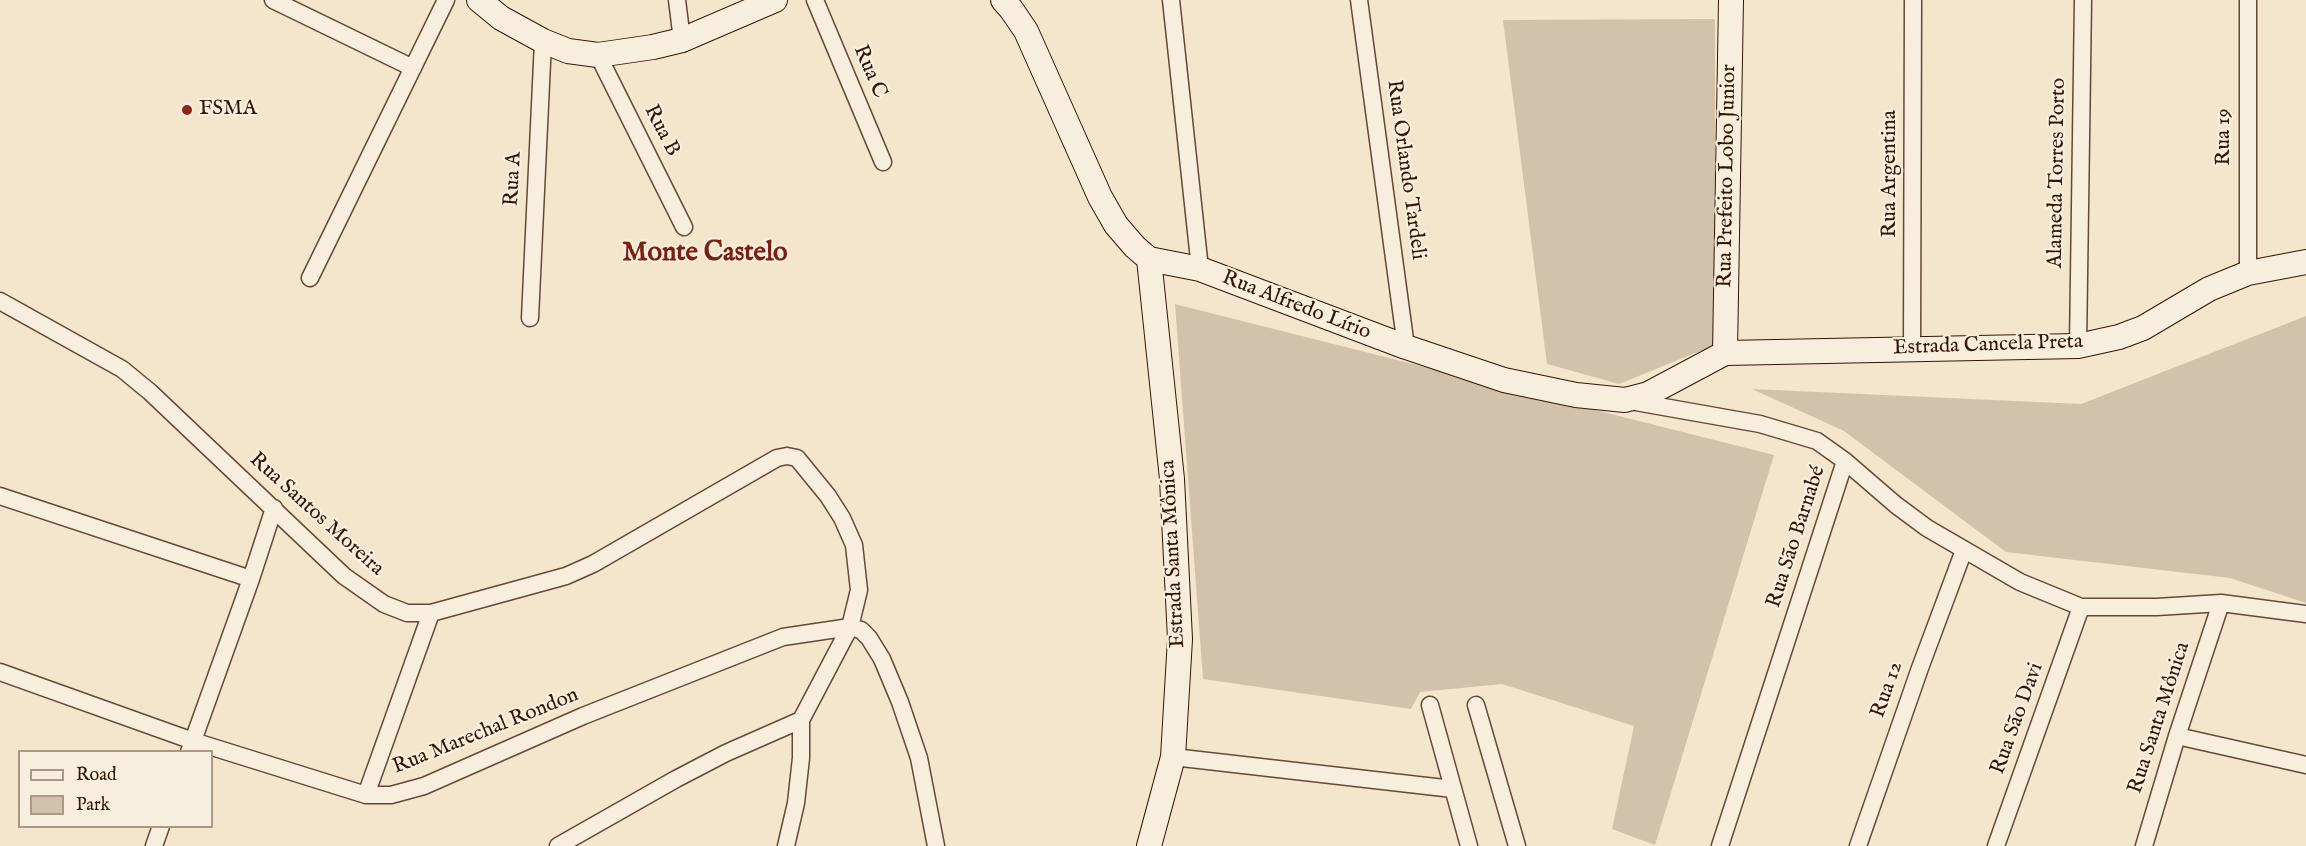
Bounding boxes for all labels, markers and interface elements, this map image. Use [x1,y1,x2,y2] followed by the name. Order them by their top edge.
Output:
[847,42,891,102] street label: Rua C
[1713,64,1743,288] street label: Rua Prefeito Lobo Junior
[1380,78,1430,262] street label: Rua Orlando Tardeli
[2044,78,2072,268] street label: Alameda Torres Porto
[199,97,257,123] place label: FSMA
[637,101,685,161] street label: Rua B
[180,103,194,117] marker: FSMA
[2212,108,2238,166] street label: Rua 19
[1878,110,1904,238] street label: Rua Argentina
[500,151,528,207] street label: Rua A
[622,238,788,270] district label: Monte Castelo
[1218,266,1374,346] street label: Rua Alfredo Lírio
[1893,330,2083,362] street label: Estrada Cancela Preta
[244,448,388,582] street label: Rua Santos Moreira
[1156,459,1192,649] street label: Estrada Santa Mônica
[1762,463,1832,611] street label: Rua São Barnabé
[2124,639,2196,797] street label: Rua Santa Mônica
[1867,658,1909,722] street label: Rua 12
[1986,660,2050,778] street label: Rua São Davi
[389,683,583,781] street label: Rua Marechal Rondon
[18,750,213,828] legend
[76,764,117,787] text: Road
[76,794,110,817] text: Park

